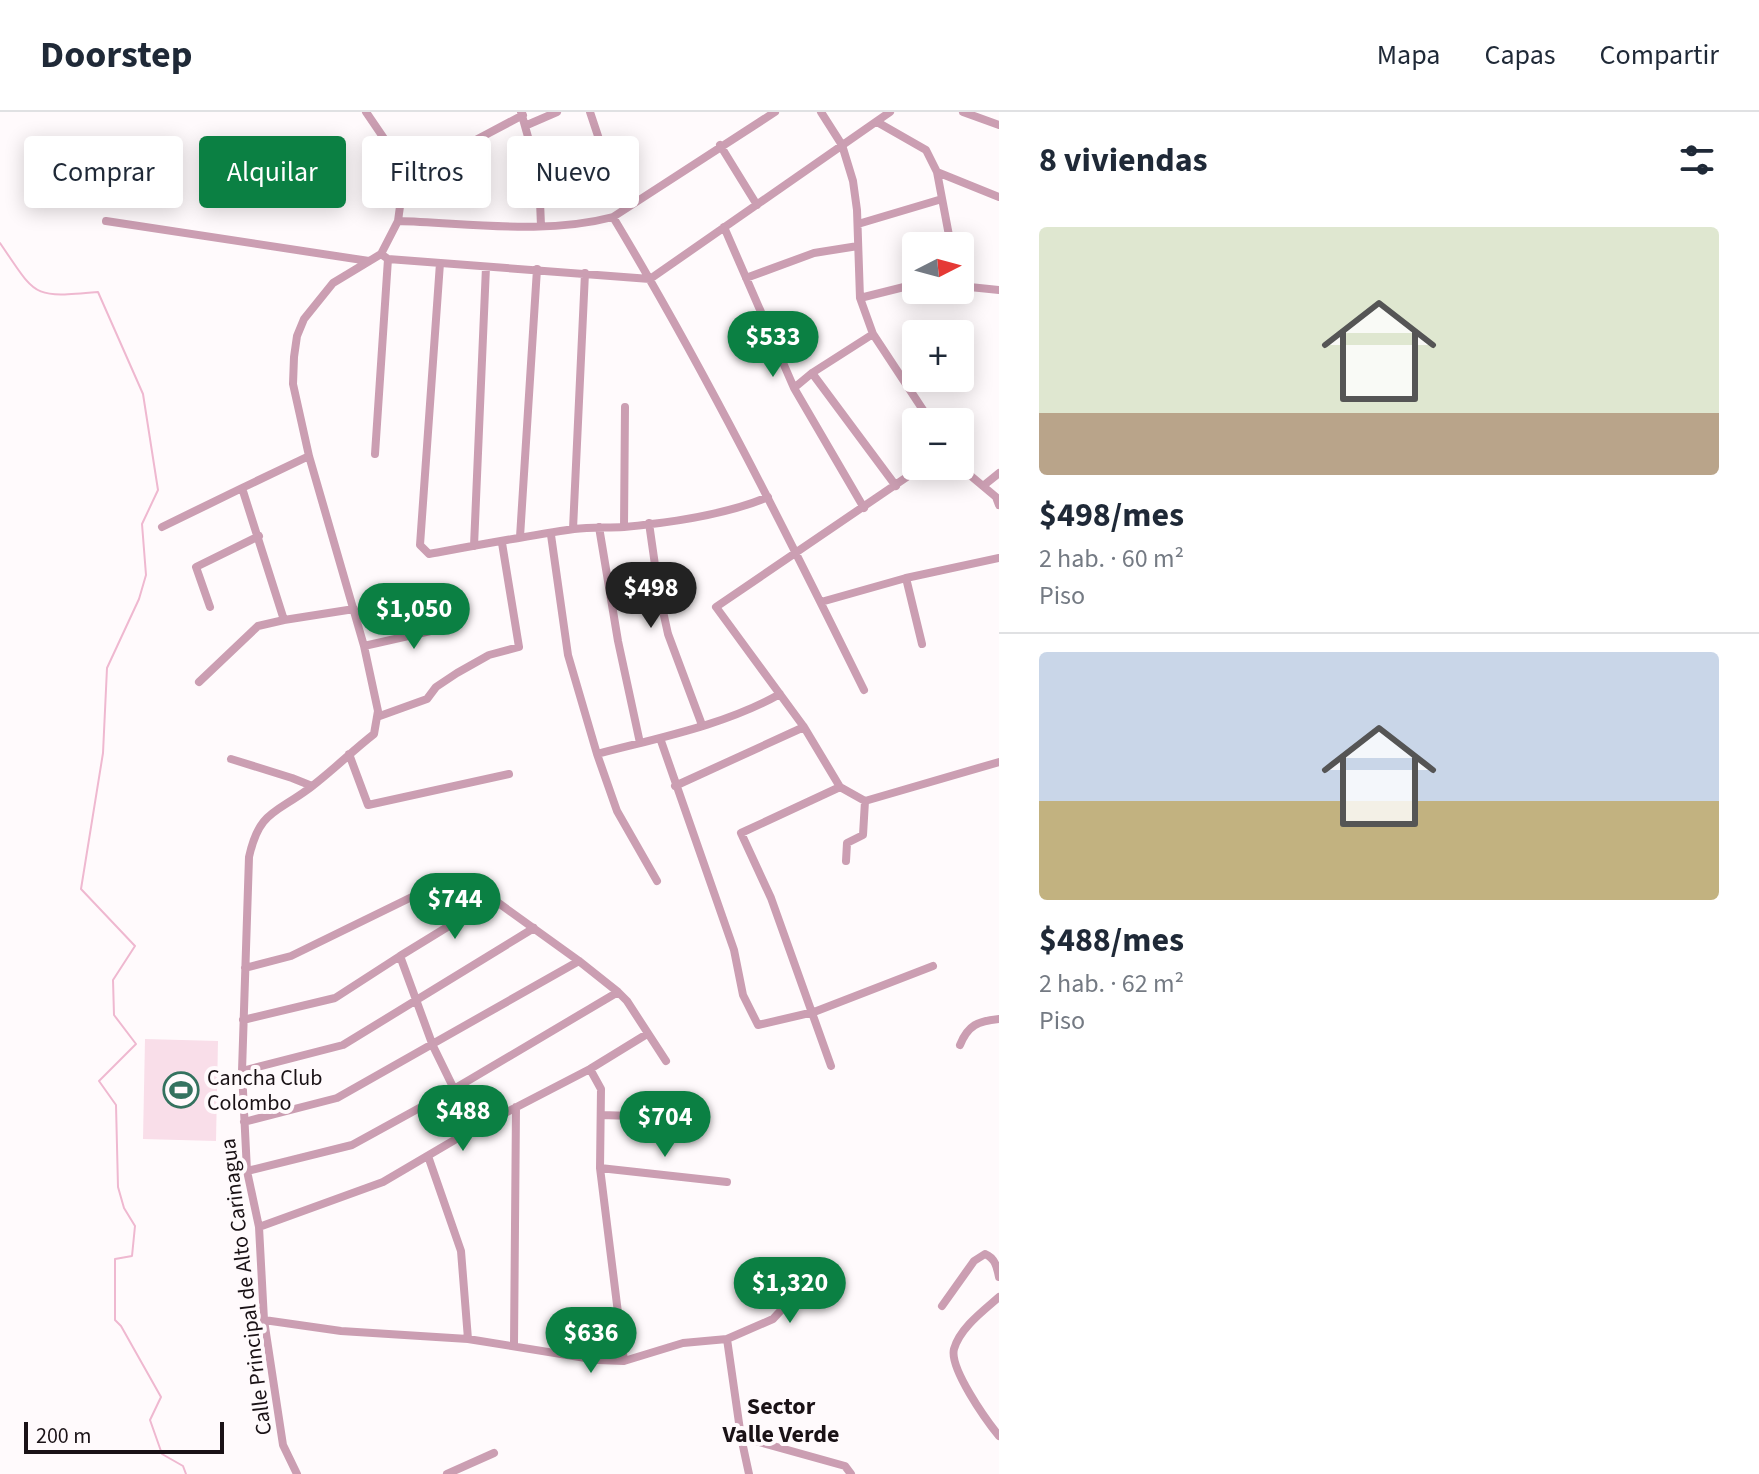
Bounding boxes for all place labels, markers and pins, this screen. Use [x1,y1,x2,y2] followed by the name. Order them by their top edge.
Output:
[726,311,820,379] pin: $533
[604,562,698,630] pin: $498
[349,583,479,651] pin: $1,050
[408,873,502,941] pin: $744
[207,1062,322,1119] place label: Cancha Club Colombo
[162,1071,200,1109] sports icon: Cancha Club Colombo
[416,1085,510,1153] pin: $488
[618,1091,712,1159] pin: $704
[725,1257,855,1325] pin: $1,320
[544,1307,638,1375] pin: $636

